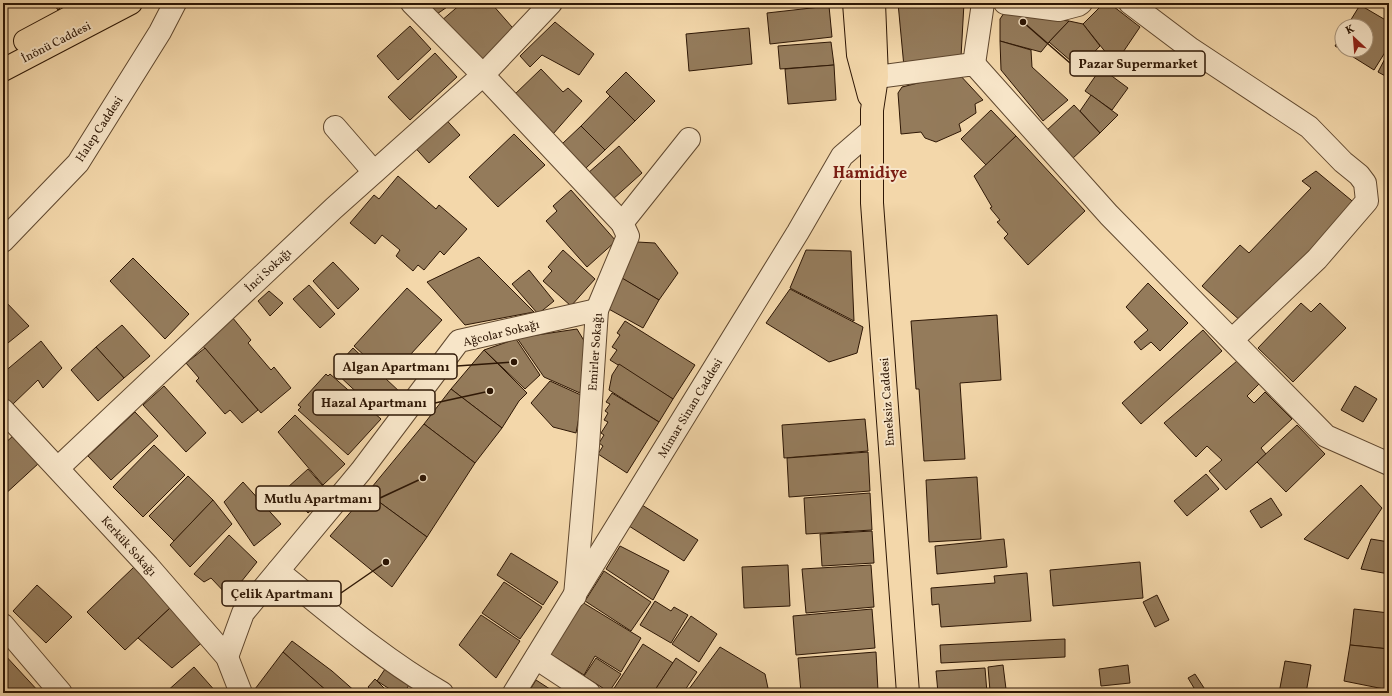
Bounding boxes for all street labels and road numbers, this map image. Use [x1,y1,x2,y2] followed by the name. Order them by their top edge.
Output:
[19,18,94,67] street label: İnönü Caddesi
[73,93,127,166] street label: Halep Caddesi
[242,245,296,296] street label: İnci Sokağı
[585,312,607,392] street label: Emirler Sokağı
[461,317,542,351] street label: Ağcolar Sokağı
[655,355,727,461] street label: Mimar Sinan Caddesi
[877,357,899,447] street label: Emeksiz Caddesi
[97,513,160,580] street label: Kerkük Sokağı

